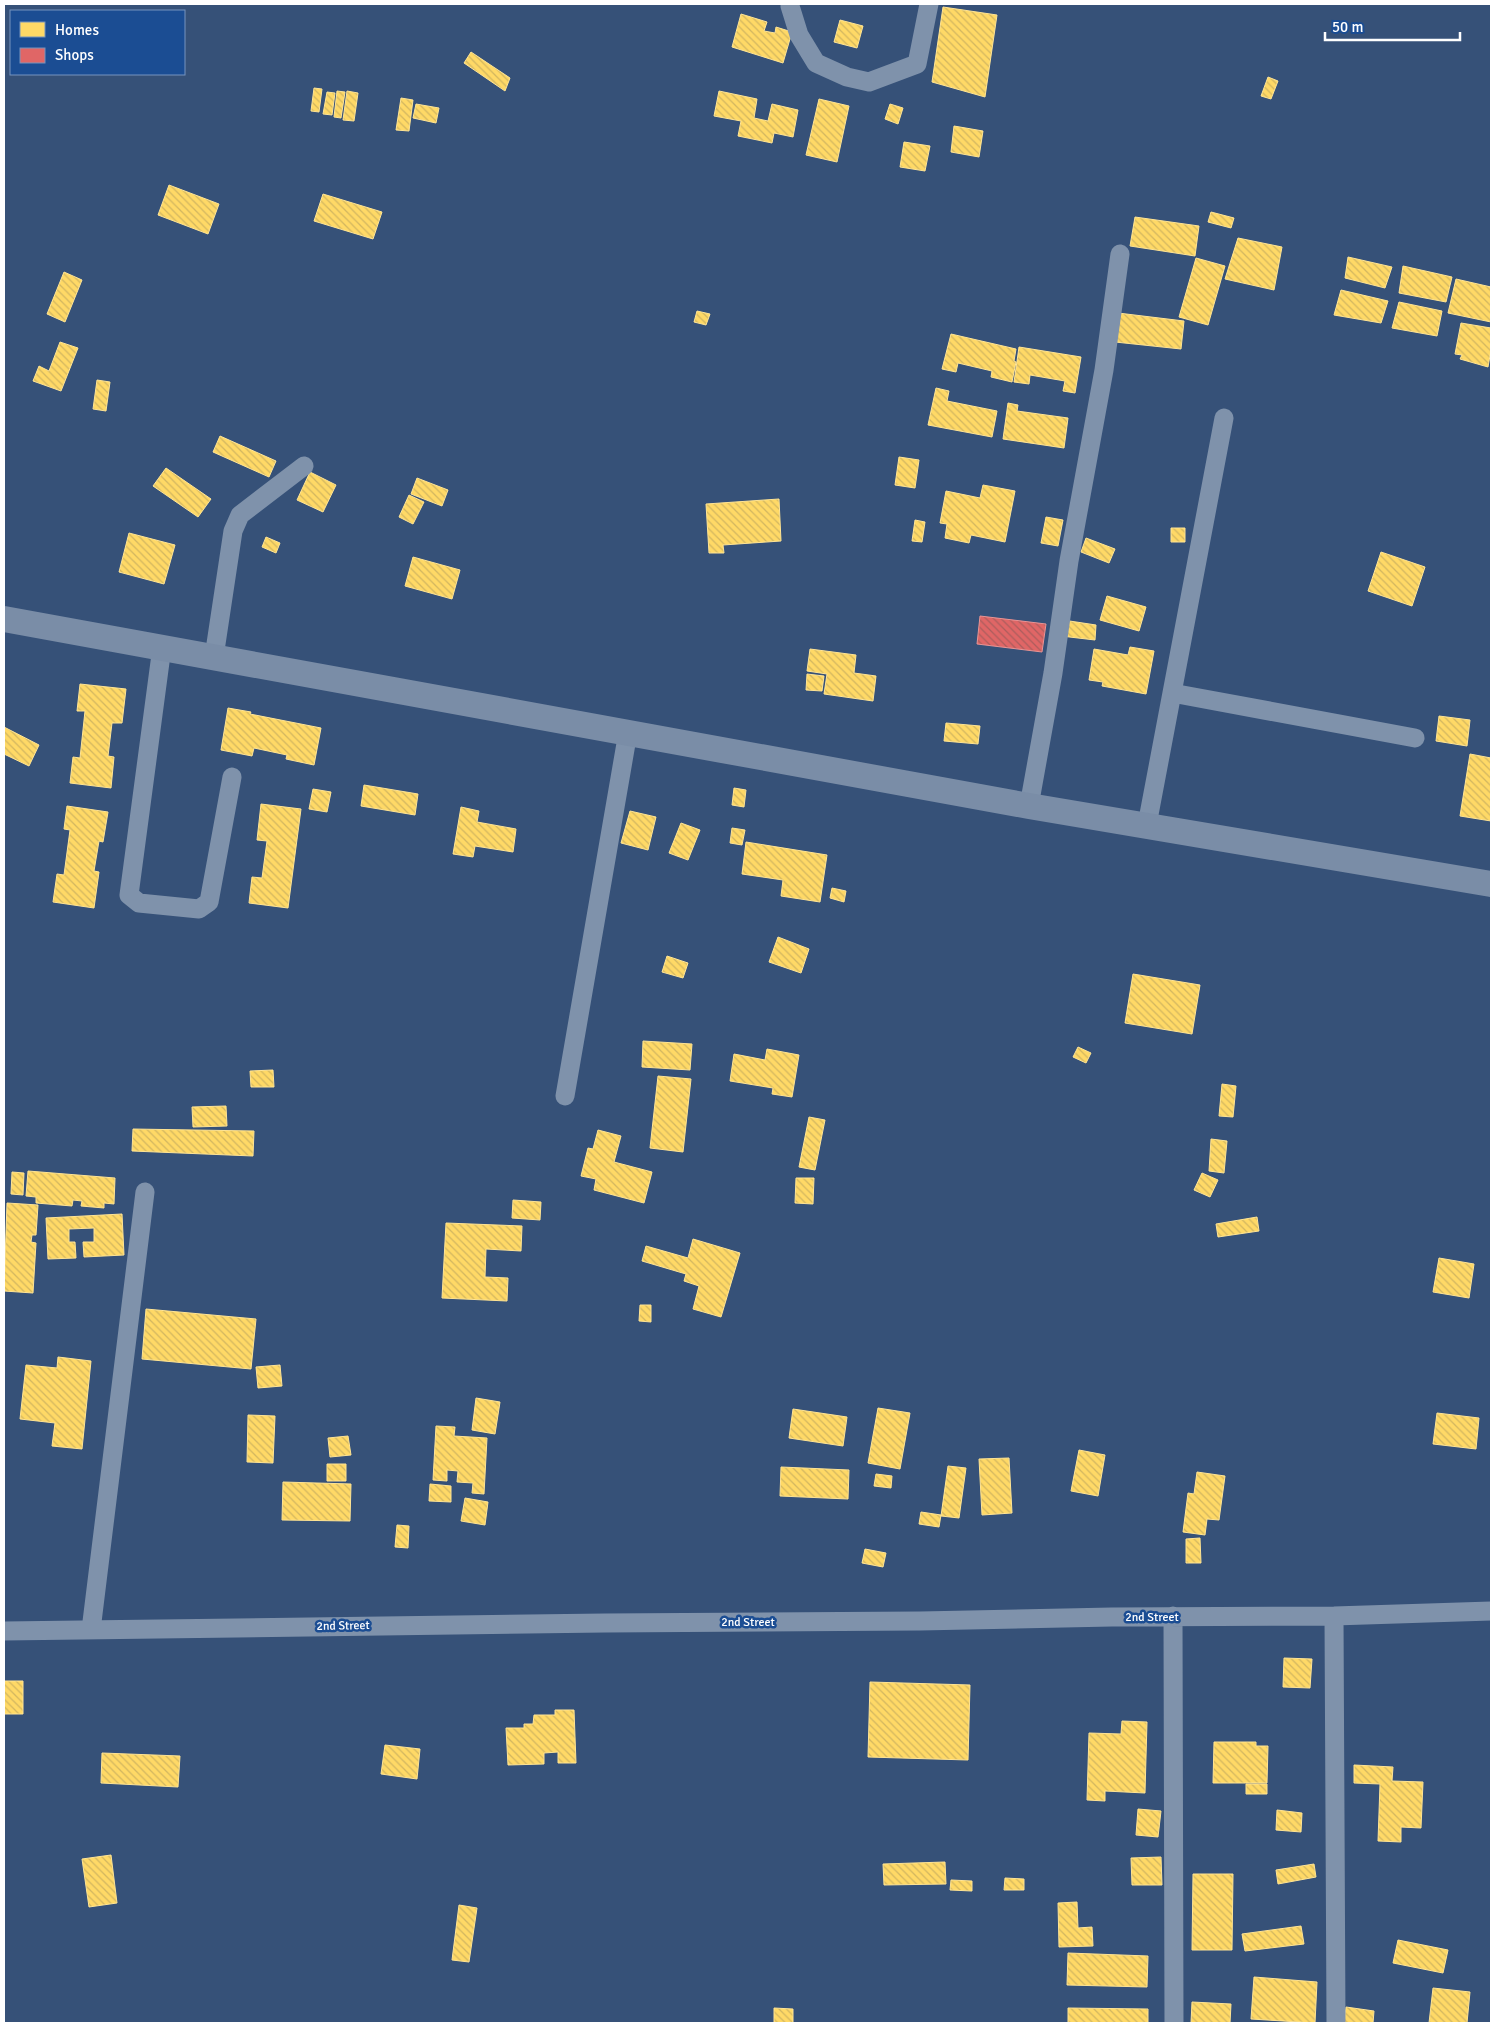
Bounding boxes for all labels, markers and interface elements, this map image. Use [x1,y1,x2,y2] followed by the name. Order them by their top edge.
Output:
[10,10,185,75] legend
[1325,10,1460,42] scale bar
[1332,18,1363,36] text: 50 m
[55,21,99,39] text: Homes
[55,46,94,64] text: Shops
[1125,1610,1179,1625] street label: 2nd Street
[721,1615,775,1630] street label: 2nd Street
[316,1618,370,1634] street label: 2nd Street

